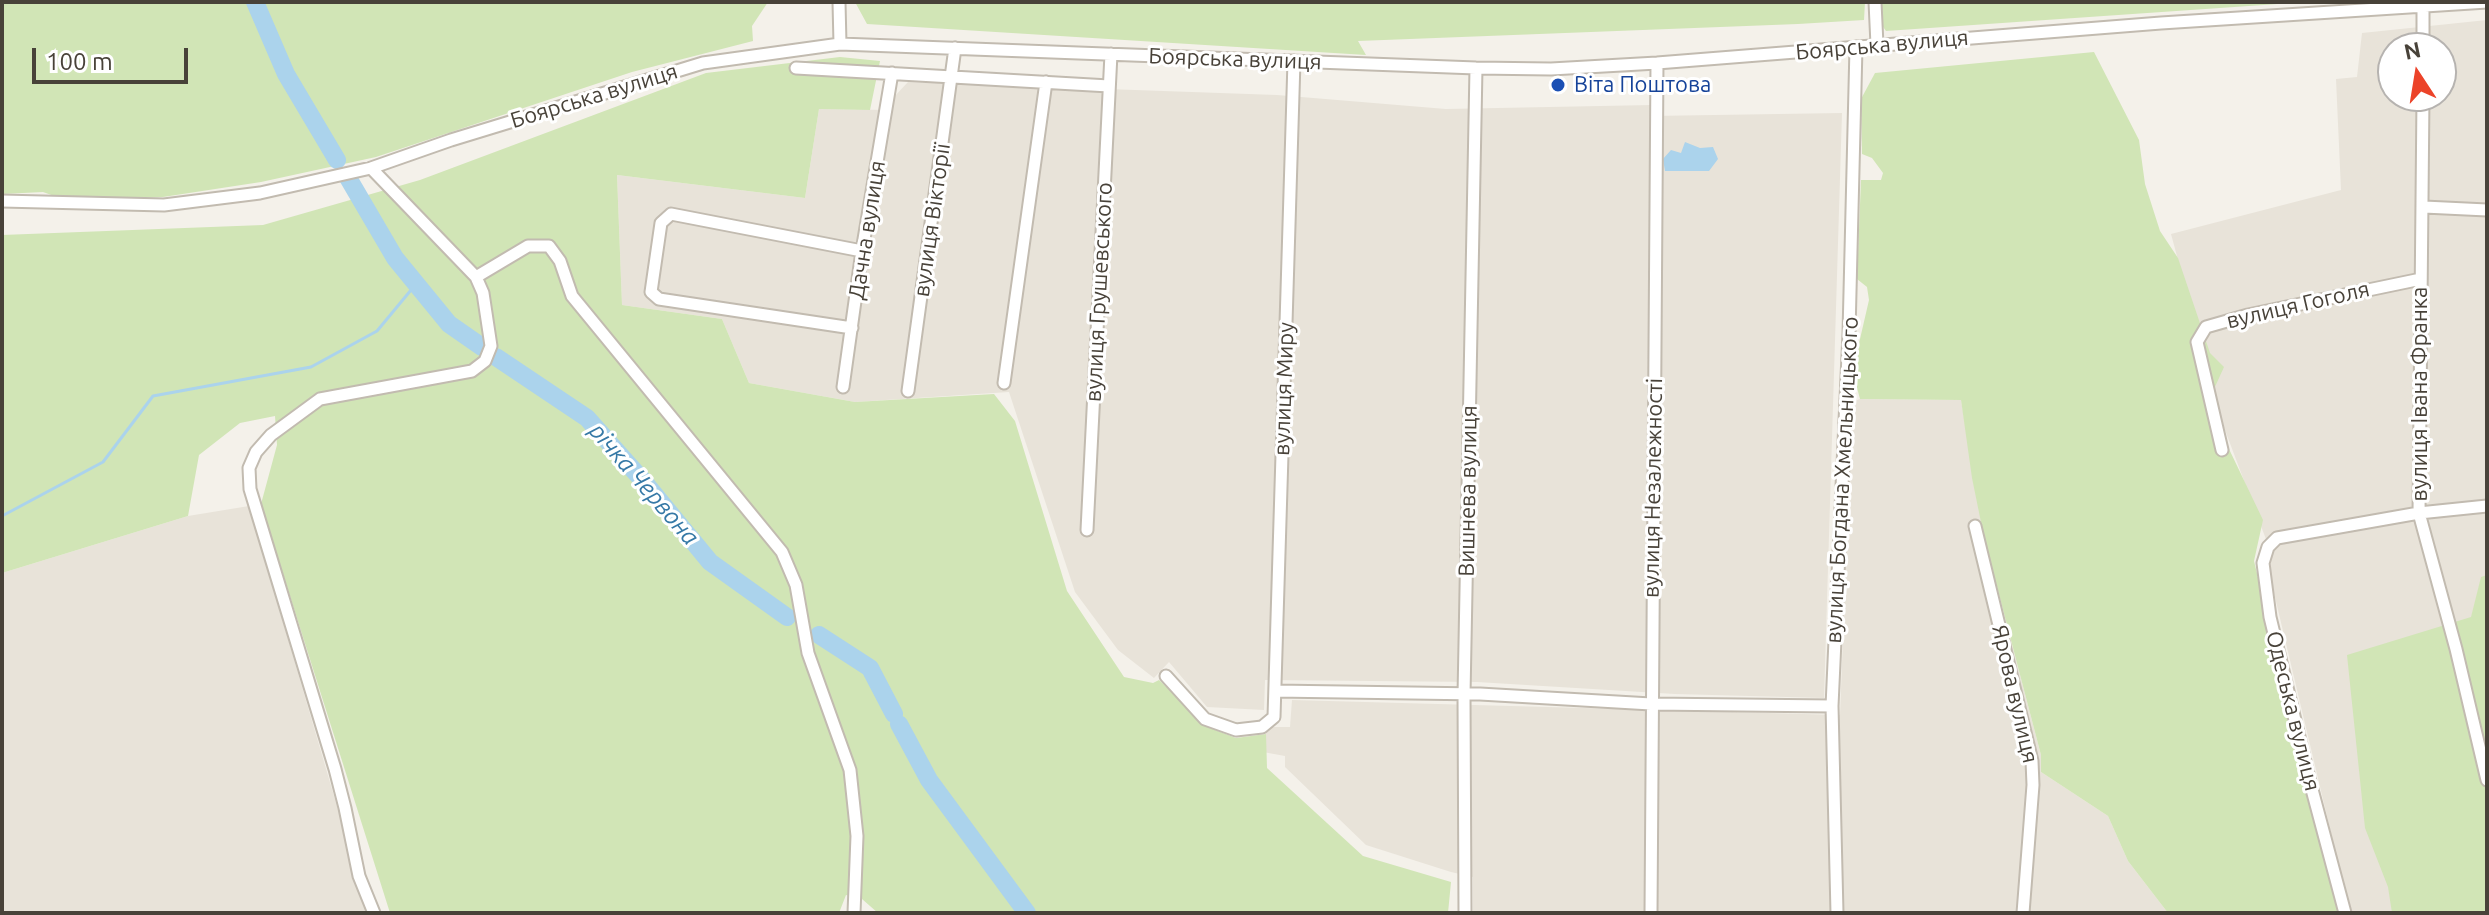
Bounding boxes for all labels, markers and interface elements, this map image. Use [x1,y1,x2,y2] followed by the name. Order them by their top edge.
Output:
[1795,24,1969,66] street label: Боярська вулиця
[36,32,192,82] scale bar
[2377,32,2457,112] north arrow
[2402,36,2423,64] text: N
[1148,43,1322,75] street label: Боярська вулиця
[46,48,113,75] text: 100 m
[507,58,681,134] street label: Боярська вулиця
[1574,72,1711,98] place label: Віта Поштова
[1549,76,1567,94] marker: Віта Поштова
[908,142,956,298] street label: вулиця Вікторії
[843,159,891,301] street label: Дачна вулиця
[1080,182,1118,402] street label: вулиця Грушевського
[2224,276,2372,334] street label: вулиця Гоголя
[2407,287,2433,501] street label: вулиця Івана Франка
[1820,316,1864,644] street label: вулиця Богдана Хмельницького
[1268,322,1300,456] street label: вулиця Миру
[1638,378,1668,598] street label: вулиця Незалежності
[1453,405,1483,577] street label: Вишнева вулиця
[583,417,705,551] water label: річка Червона
[1986,622,2044,766] street label: Ярова вулиця
[2260,628,2326,794] street label: Одеська вулиця

